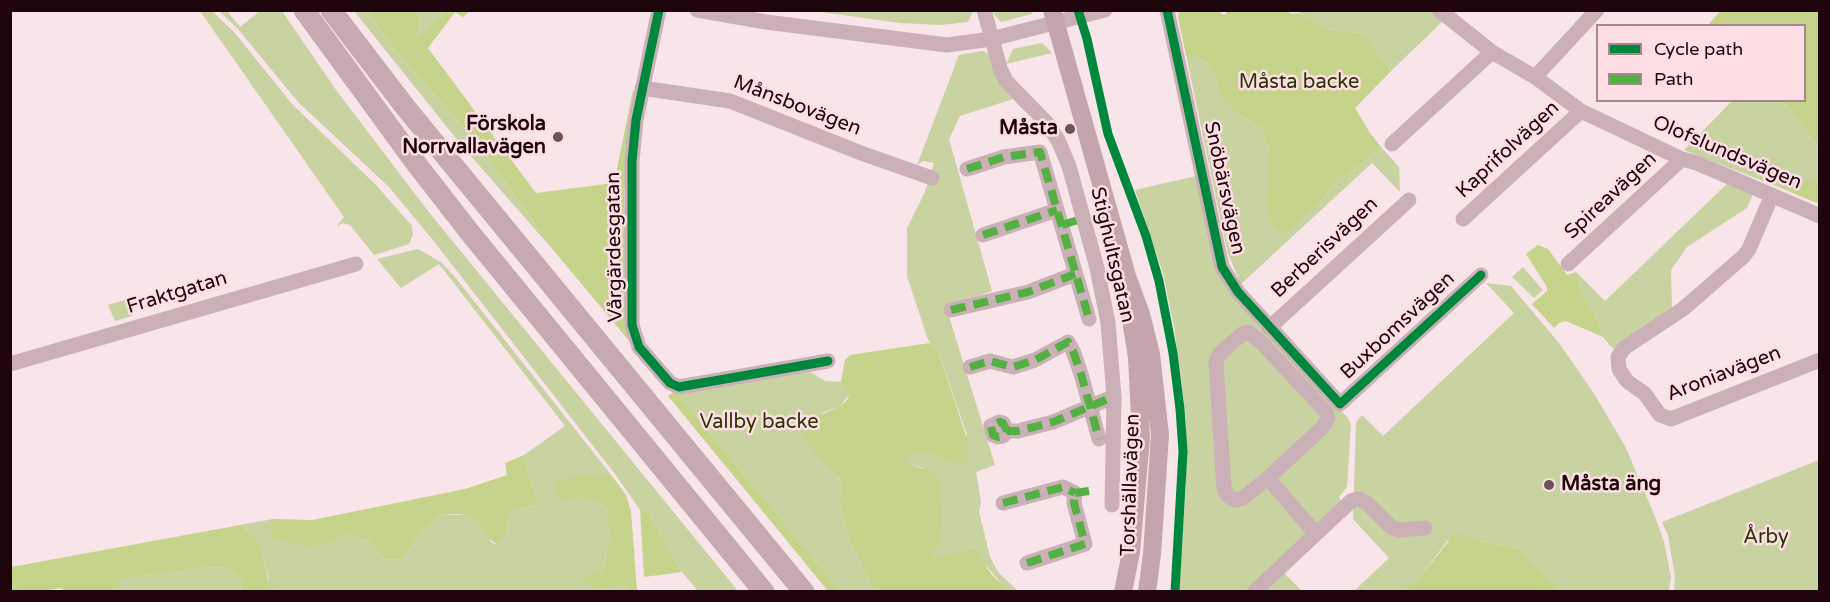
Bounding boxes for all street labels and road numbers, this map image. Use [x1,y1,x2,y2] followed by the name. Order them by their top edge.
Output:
[730,71,864,141] street label: Månsbovägen
[1452,96,1564,204] street label: Kaprifolvägen
[1649,111,1805,195] street label: Olofslundsvägen
[1198,119,1250,257] street label: Snöbärsvägen
[1560,147,1662,245] street label: Spireavägen
[602,171,628,323] street label: Vårgärdesgatan
[1085,185,1139,325] street label: Stighultsgatan
[1267,193,1383,303] street label: Berberisvägen
[124,266,230,320] street label: Fraktgatan
[1336,267,1460,385] street label: Buxbomsvägen
[1664,341,1784,407] street label: Aroniavägen
[1117,413,1145,557] street label: Torshällavägen

